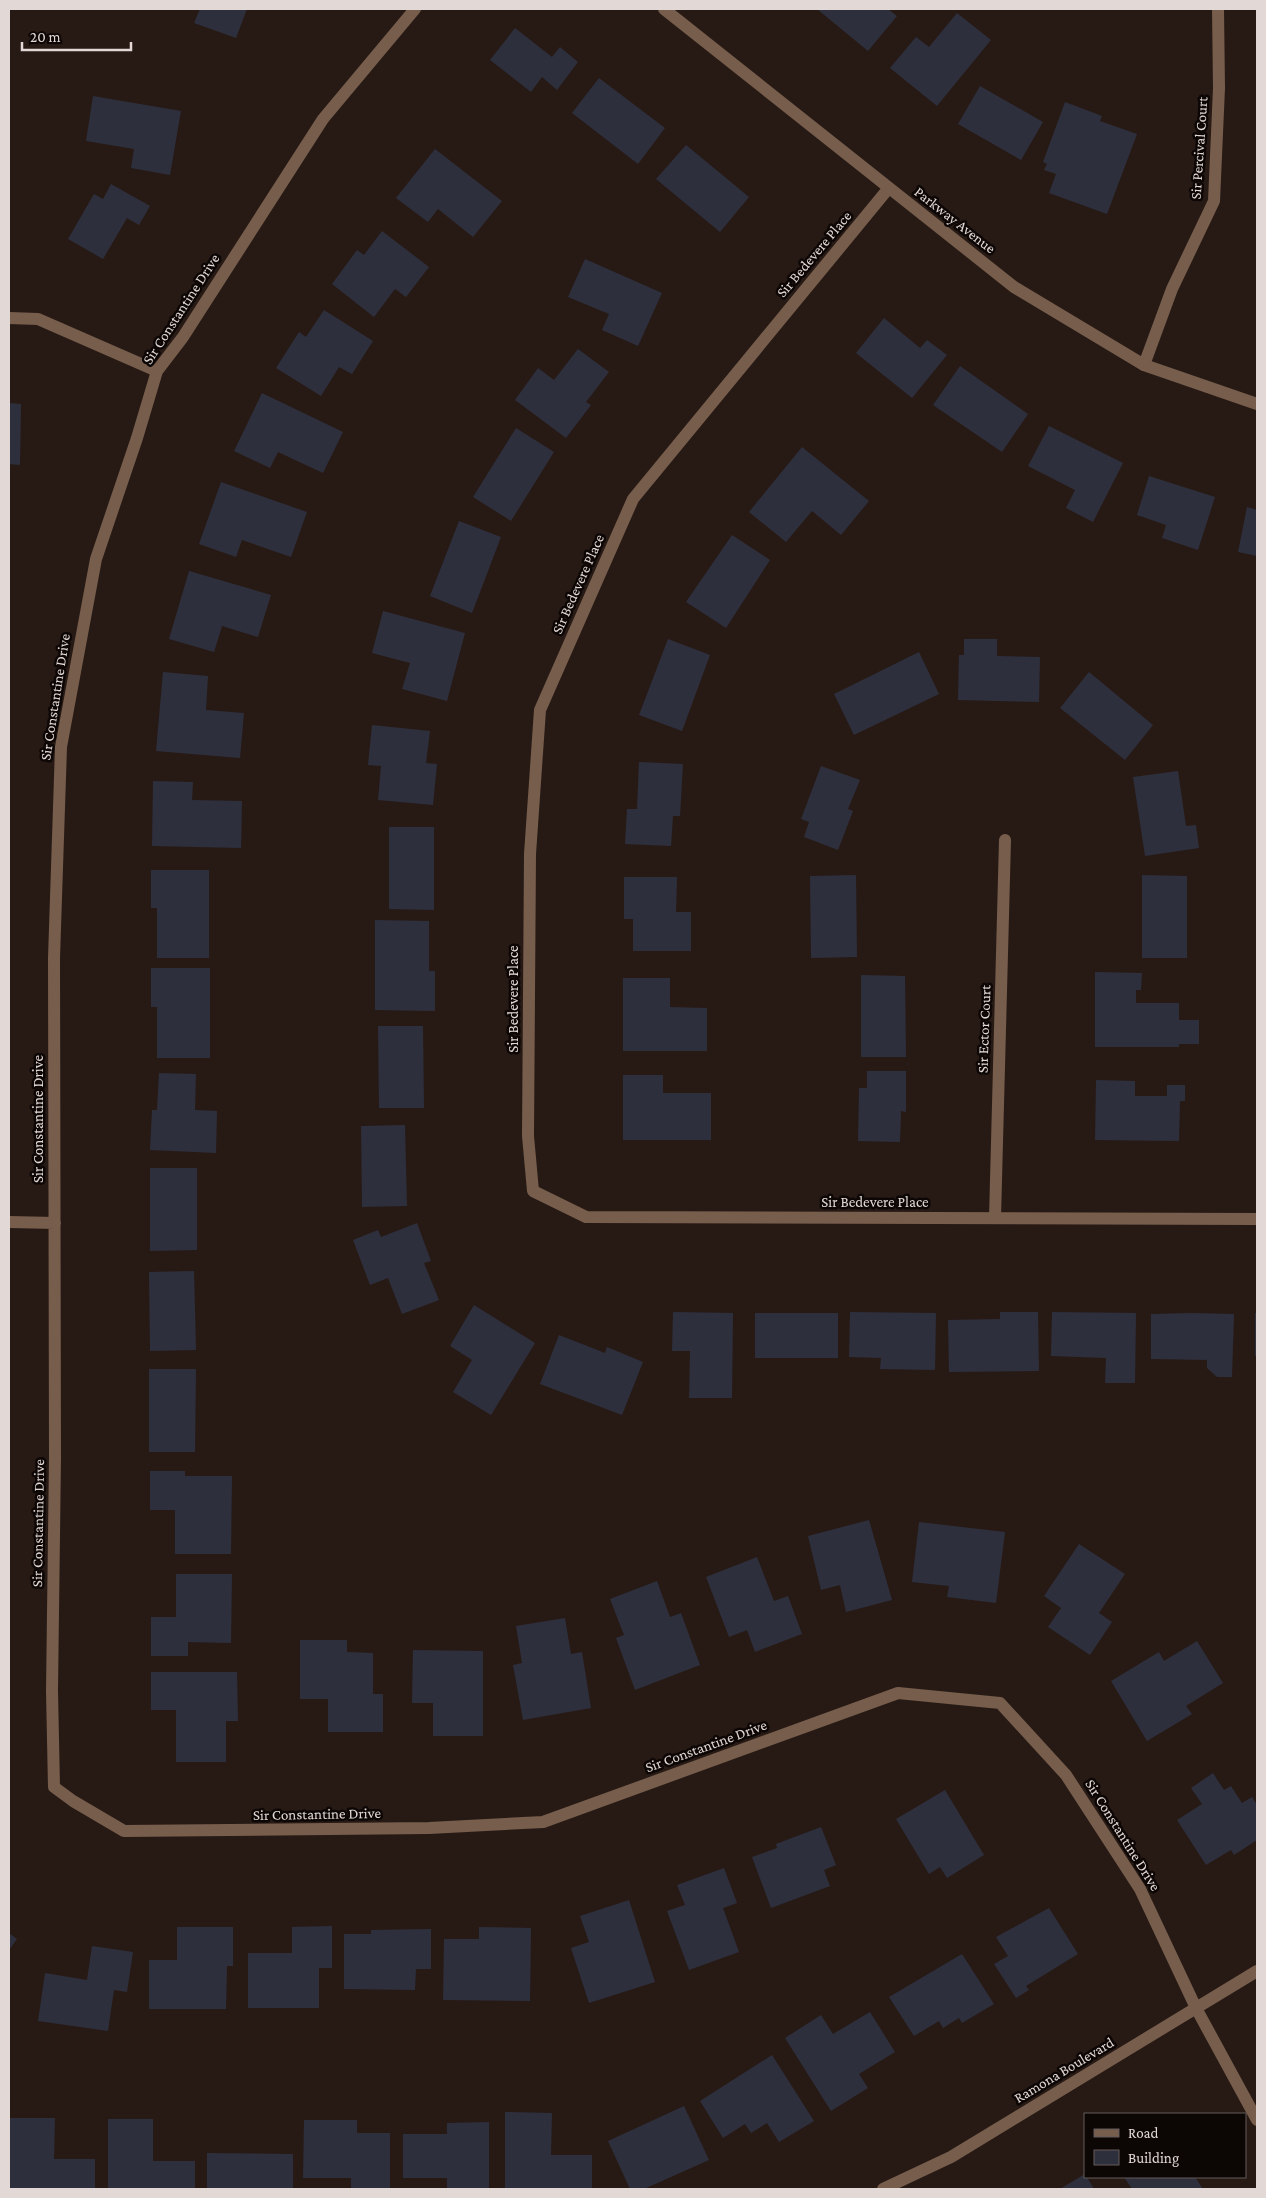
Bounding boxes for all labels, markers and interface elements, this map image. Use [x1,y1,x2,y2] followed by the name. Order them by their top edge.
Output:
[22,20,131,52] scale bar
[30,29,61,45] text: 20 m
[1187,95,1211,200] street label: Sir Percival Court
[911,183,999,258] street label: Parkway Avenue
[773,207,855,300] street label: Sir Bedevere Place
[139,251,223,367] street label: Sir Constantine Drive
[549,531,607,636] street label: Sir Bedevere Place
[37,632,73,762] street label: Sir Constantine Drive
[505,945,521,1053] street label: Sir Bedevere Place
[974,984,994,1073] street label: Sir Ector Court
[30,1055,46,1183] street label: Sir Constantine Drive
[821,1194,929,1210] street label: Sir Bedevere Place
[29,1458,47,1587] street label: Sir Constantine Drive
[643,1716,769,1775] street label: Sir Constantine Drive
[1082,1776,1164,1894] street label: Sir Constantine Drive
[253,1805,382,1823] street label: Sir Constantine Drive
[1011,2034,1117,2106] street label: Ramona Boulevard
[1084,2113,1246,2178] legend
[1128,2125,1159,2141] text: Road
[1128,2150,1179,2167] text: Building

